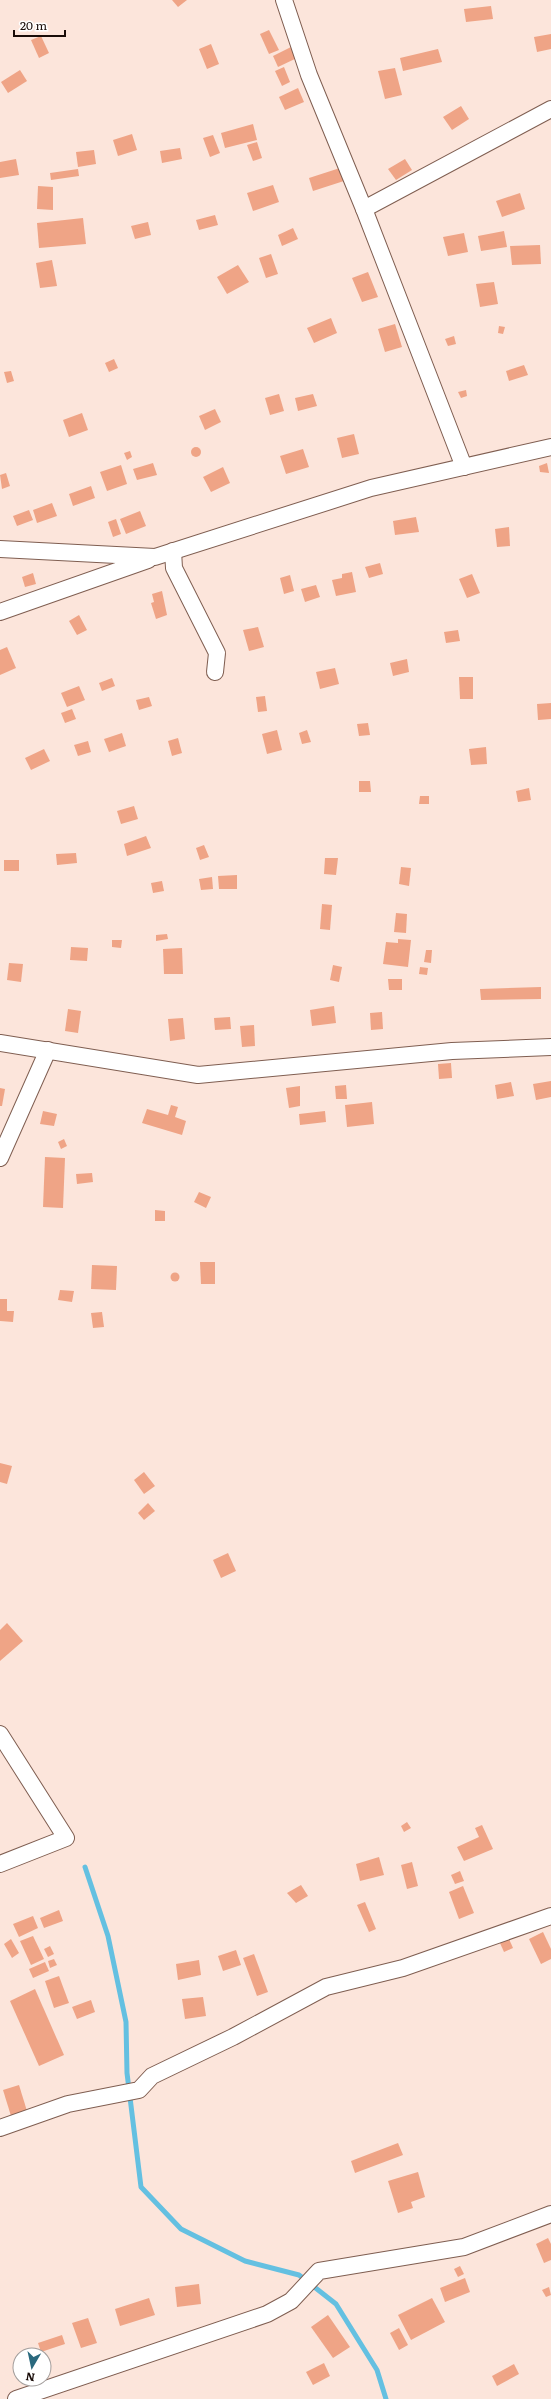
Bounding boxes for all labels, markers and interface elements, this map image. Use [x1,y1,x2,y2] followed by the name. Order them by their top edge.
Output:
[14,12,65,38] scale bar
[20,16,47,34] text: 20 m
[12,2347,52,2387] north arrow
[24,2369,36,2386] text: N

